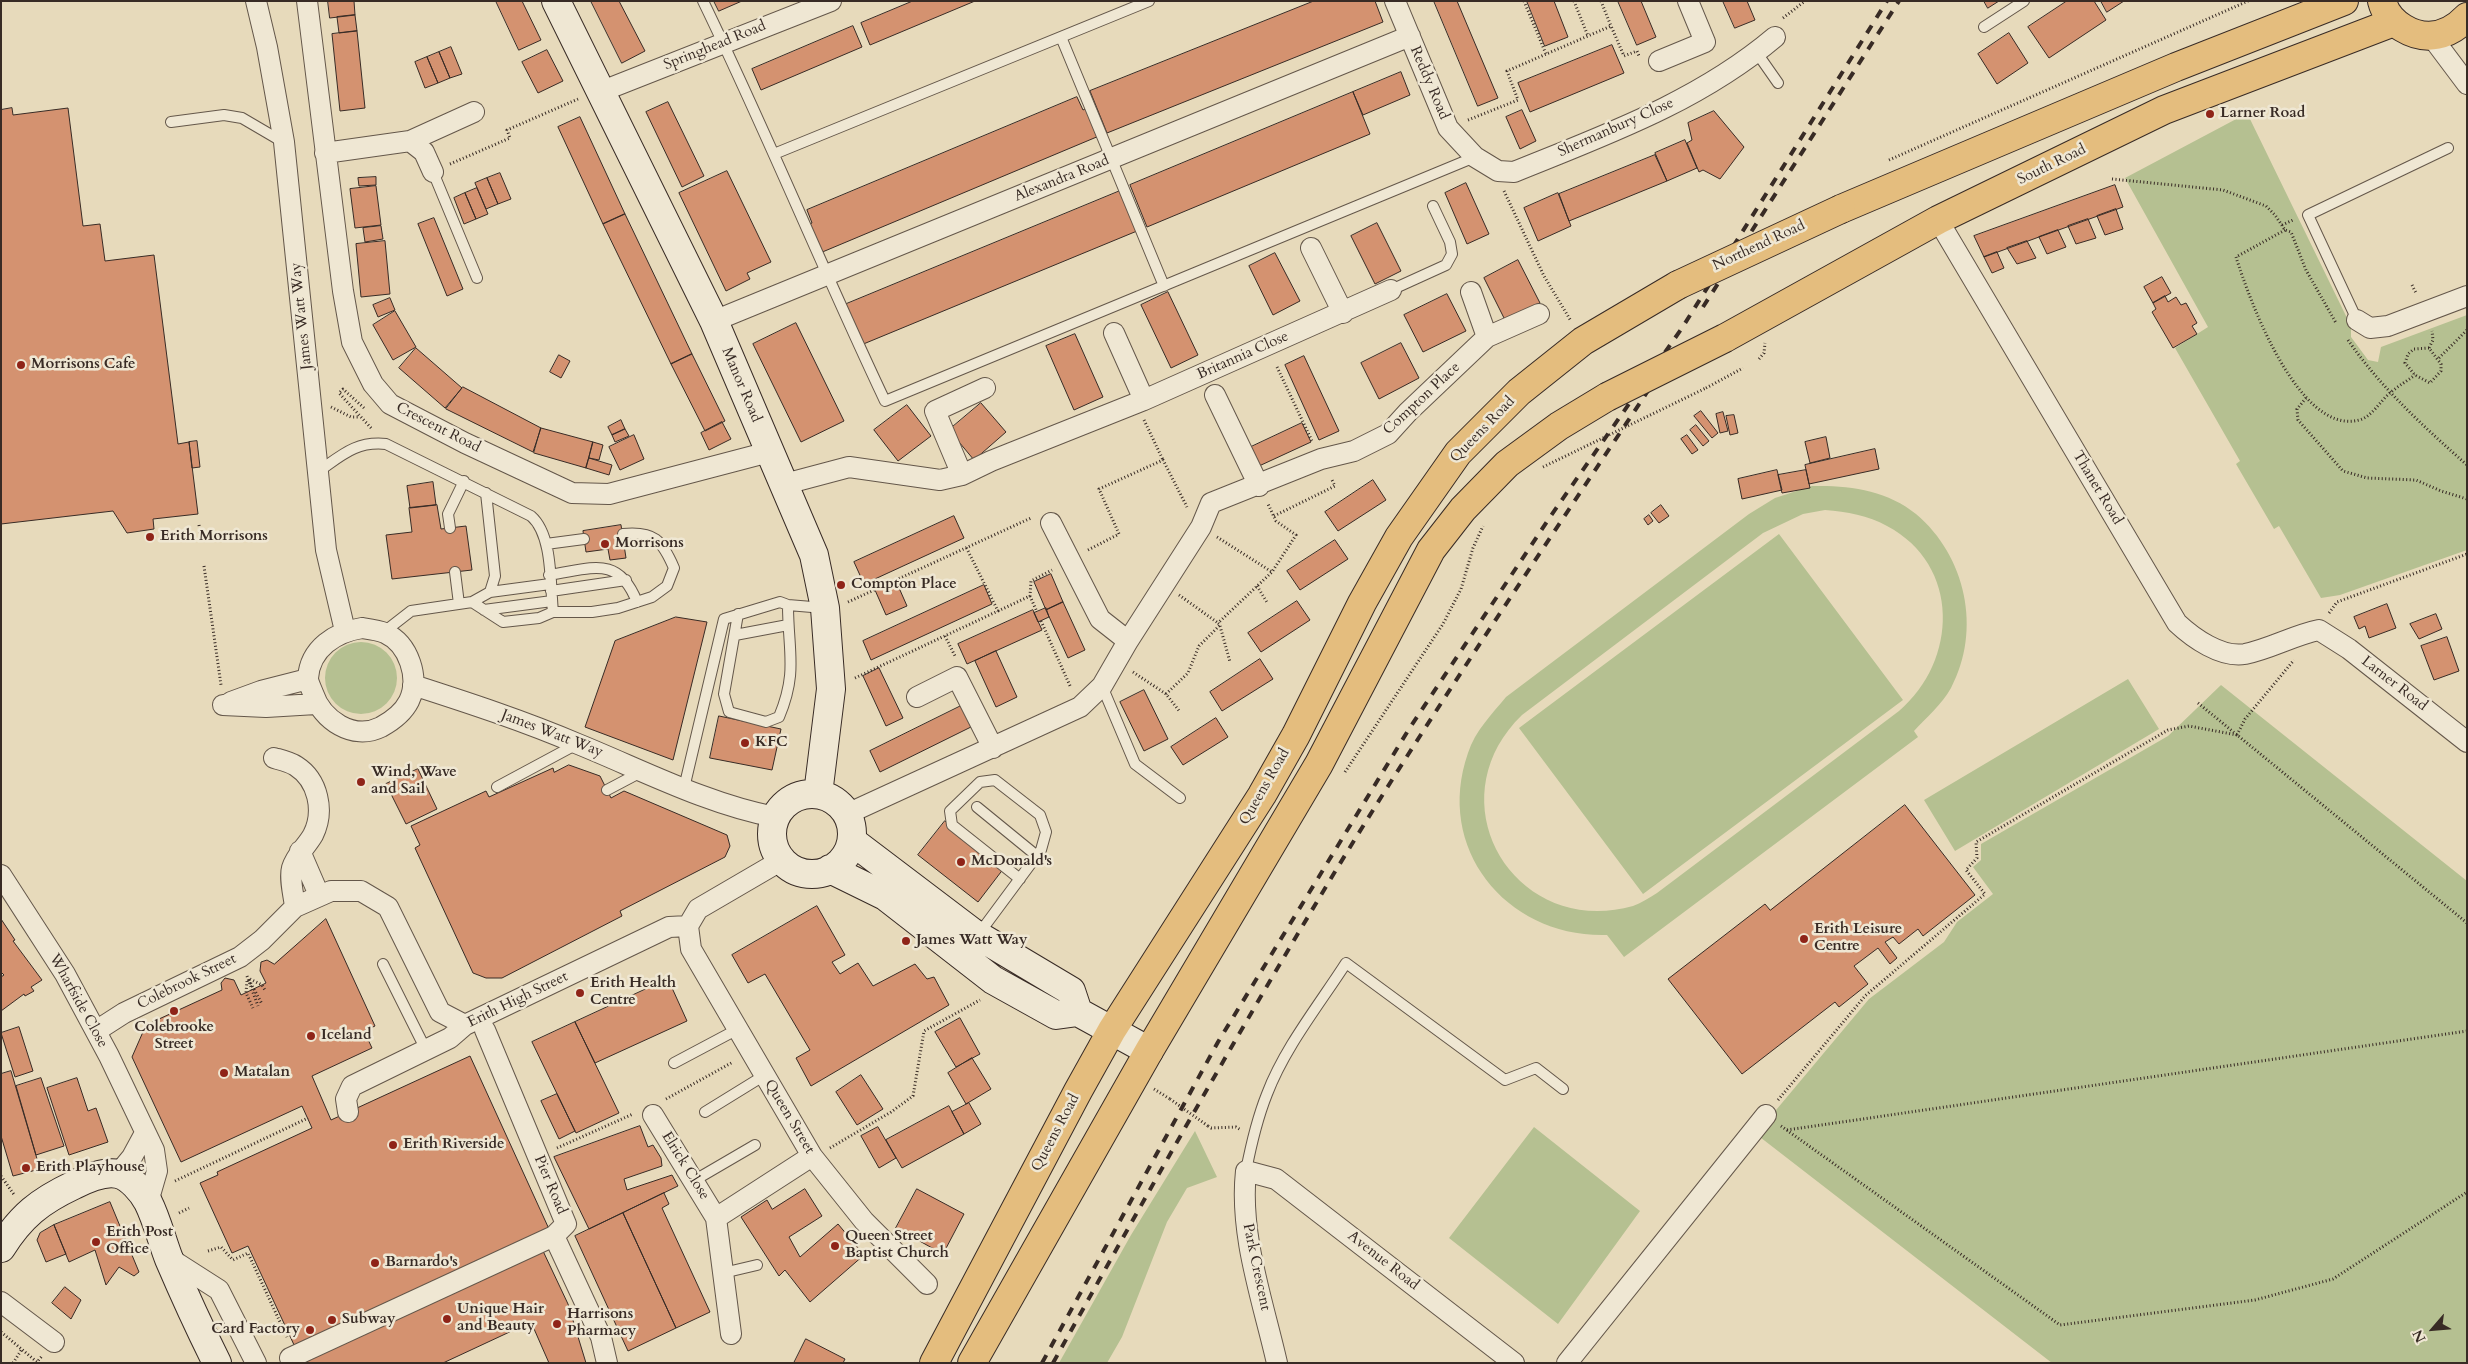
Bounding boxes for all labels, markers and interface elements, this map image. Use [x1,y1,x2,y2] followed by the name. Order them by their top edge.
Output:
[661,17,769,75] street label: Springhead Road
[1405,44,1453,122] street label: Reddy Road
[1555,94,1677,162] street label: Shermanbury Close
[2220,105,2305,123] place label: Larner Road
[2204,108,2216,120] marker: Larner Road
[2015,141,2089,189] street label: South Road
[1012,152,1112,206] street label: Alexandra Road
[1710,217,1808,275] street label: Northend Road
[287,262,317,370] street label: James Watt Way
[1195,328,1291,384] street label: Britannia Close
[717,345,765,425] street label: Manor Road
[31,356,135,374] place label: Morrisons Cafe
[15,359,27,371] marker: Morrisons Cafe
[1380,359,1464,439] street label: Compton Place
[1447,393,1519,467] street label: Queens Road
[393,399,483,457] street label: Crescent Road
[2068,448,2126,528] street label: Thanet Road
[160,528,268,546] place label: Erith Morrisons
[144,531,156,543] marker: Erith Morrisons
[615,535,684,553] place label: Morrisons
[599,538,611,550] marker: Morrisons
[851,576,957,594] place label: Compton Place
[835,579,847,591] marker: Compton Place
[2357,653,2431,715] street label: Larner Road
[499,706,605,762] street label: James Watt Way
[755,734,788,752] place label: KFC
[739,737,751,749] marker: KFC
[1236,746,1294,828] street label: Queens Road
[371,764,457,799] place label: Wind, Wave and Sail
[355,776,367,788] marker: Wind, Wave and Sail
[971,853,1052,871] place label: McDonald's
[955,856,967,868] marker: McDonald's
[1814,921,1902,956] place label: Erith Leisure Centre
[916,932,1028,950] place label: James Watt Way
[1798,933,1810,945] marker: Erith Leisure Centre
[900,935,912,947] marker: James Watt Way
[134,950,240,1014] street label: Colebrook Street
[45,951,111,1051] street label: Wharfside Close
[465,968,571,1032] street label: Erith High Street
[590,975,676,1010] place label: Erith Health Centre
[574,987,586,999] marker: Erith Health Centre
[168,1005,180,1017] marker: Colebrooke Street
[134,1019,214,1054] place label: Colebrooke Street
[321,1027,371,1045] place label: Iceland
[305,1030,317,1042] marker: Iceland
[234,1064,290,1082] place label: Matalan
[218,1067,230,1079] marker: Matalan
[760,1077,818,1157] street label: Queen Street
[1028,1091,1084,1175] street label: Queens Road
[657,1129,713,1203] street label: Elrick Close
[403,1136,504,1154] place label: Erith Riverside
[387,1139,399,1151] marker: Erith Riverside
[530,1153,570,1217] street label: Pier Road
[36,1159,145,1177] place label: Erith Playhouse
[20,1162,32,1174] marker: Erith Playhouse
[1238,1222,1274,1312] street label: Park Crescent
[106,1224,173,1259] place label: Erith Post Office
[845,1228,949,1263] place label: Queen Street Baptist Church
[1344,1228,1422,1294] street label: Avenue Road
[90,1236,102,1248] marker: Erith Post Office
[829,1240,841,1252] marker: Queen Street Baptist Church
[385,1254,458,1272] place label: Barnardo's
[369,1257,381,1269] marker: Barnardo's
[457,1301,544,1336] place label: Unique Hair and Beauty
[2408,1304,2458,1354] north arrow
[567,1306,636,1341] place label: Harrisons Pharmacy
[342,1311,395,1329] place label: Subway
[441,1313,453,1325] marker: Unique Hair and Beauty
[326,1314,338,1326] marker: Subway
[551,1318,563,1330] marker: Harrisons Pharmacy
[211,1321,300,1339] place label: Card Factory
[304,1324,316,1336] marker: Card Factory
[2408,1326,2430,1346] text: N

